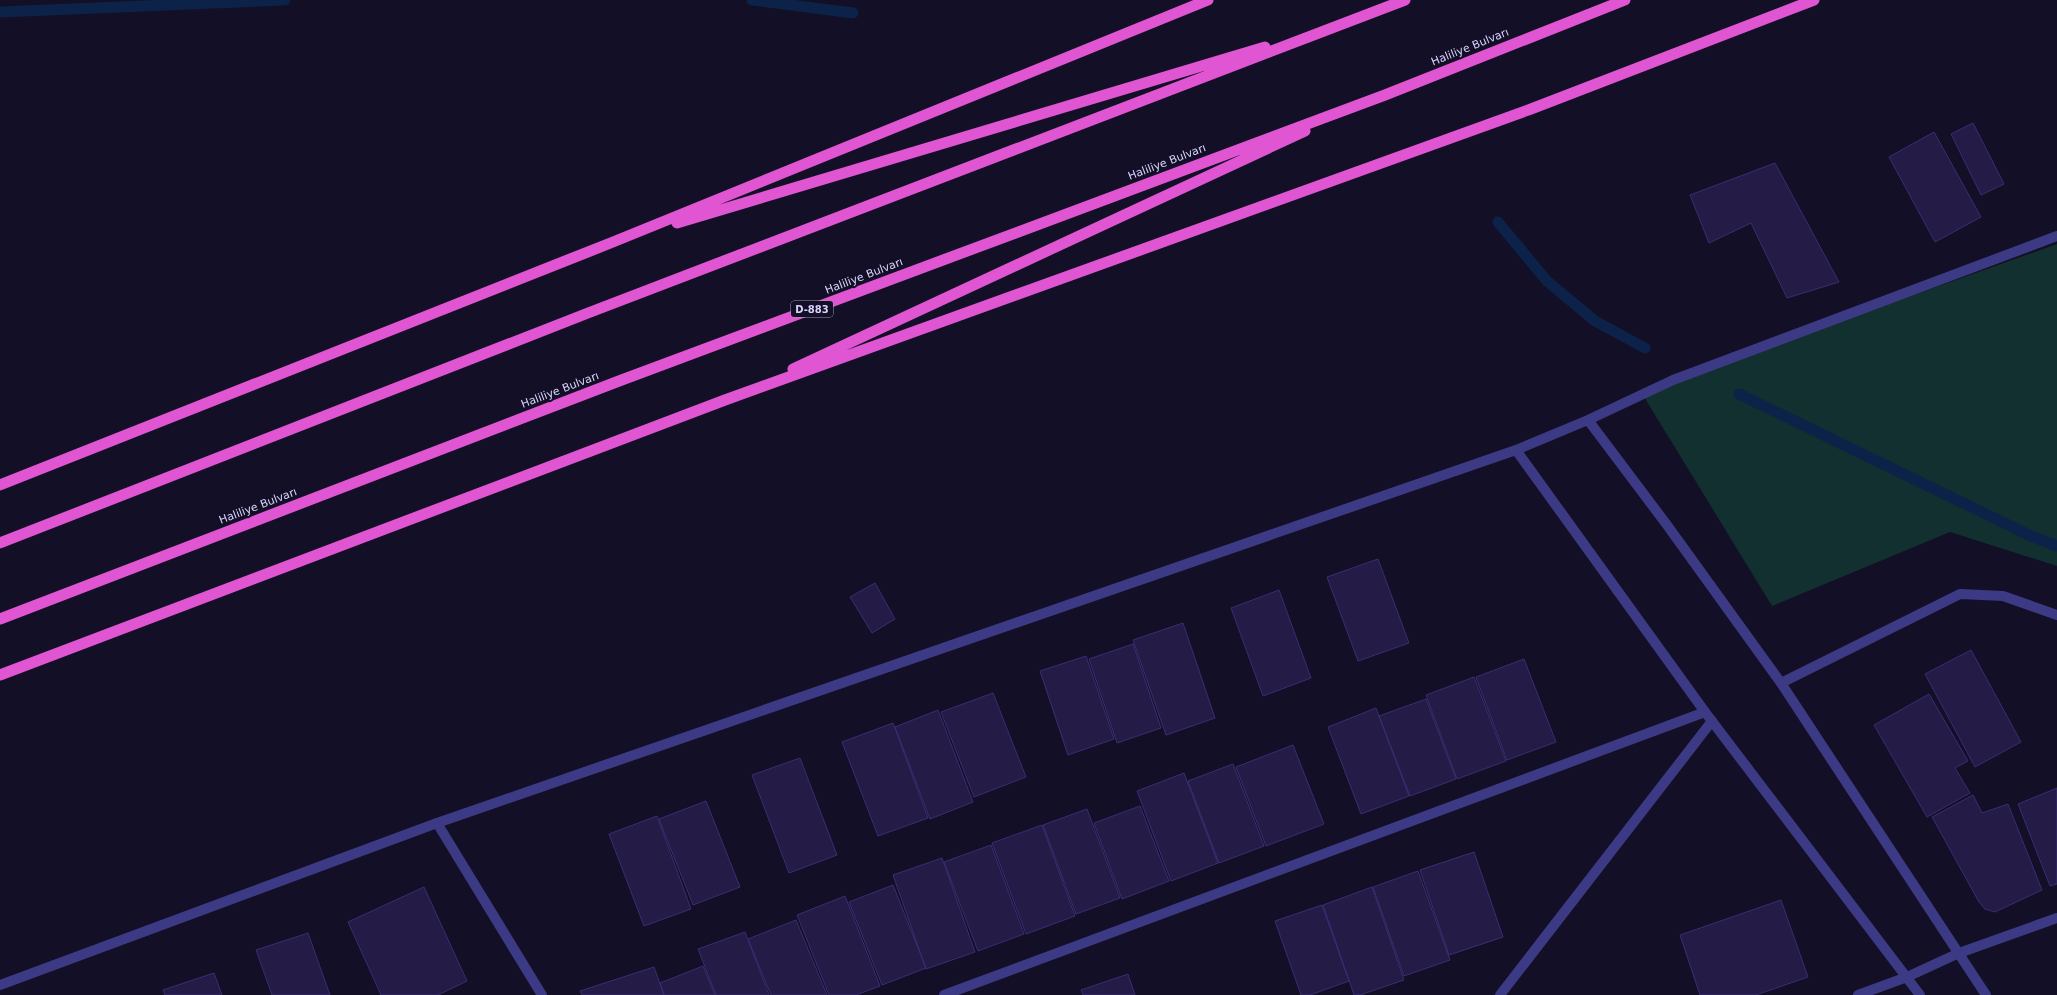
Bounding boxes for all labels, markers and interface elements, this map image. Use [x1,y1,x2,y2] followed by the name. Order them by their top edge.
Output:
[1429,26,1511,68] street label: Haliliye Bulvarı
[1126,141,1208,183] street label: Haliliye Bulvarı
[823,255,905,297] street label: Haliliye Bulvarı
[791,301,833,317] road number: D-883
[519,369,601,411] street label: Haliliye Bulvarı
[217,485,299,527] street label: Haliliye Bulvarı

